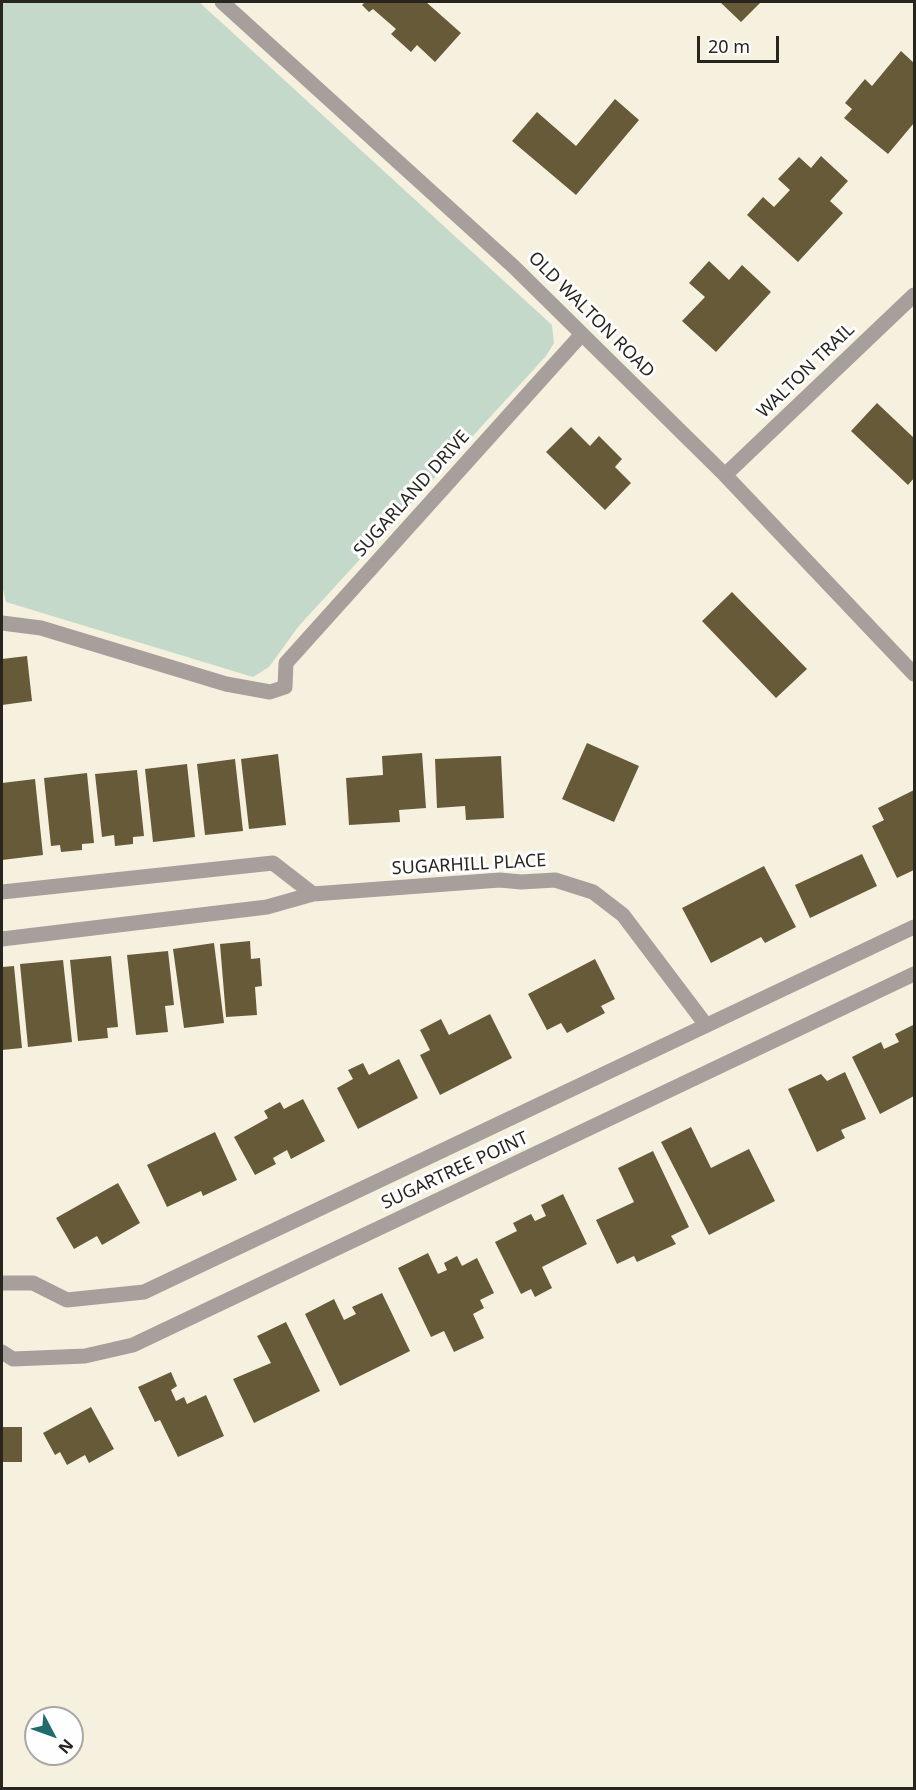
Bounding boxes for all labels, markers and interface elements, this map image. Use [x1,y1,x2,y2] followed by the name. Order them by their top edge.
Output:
[700,24,782,62] scale bar
[708,34,750,58] text: 20 m
[523,247,659,383] street label: OLD WALTON ROAD
[753,319,859,423] street label: WALTON TRAIL
[350,426,474,562] street label: SUGARLAND DRIVE
[391,850,547,880] street label: SUGARHILL PLACE
[378,1128,532,1214] street label: SUGARTREE POINT
[24,1706,84,1766] north arrow
[54,1734,79,1759] text: N

